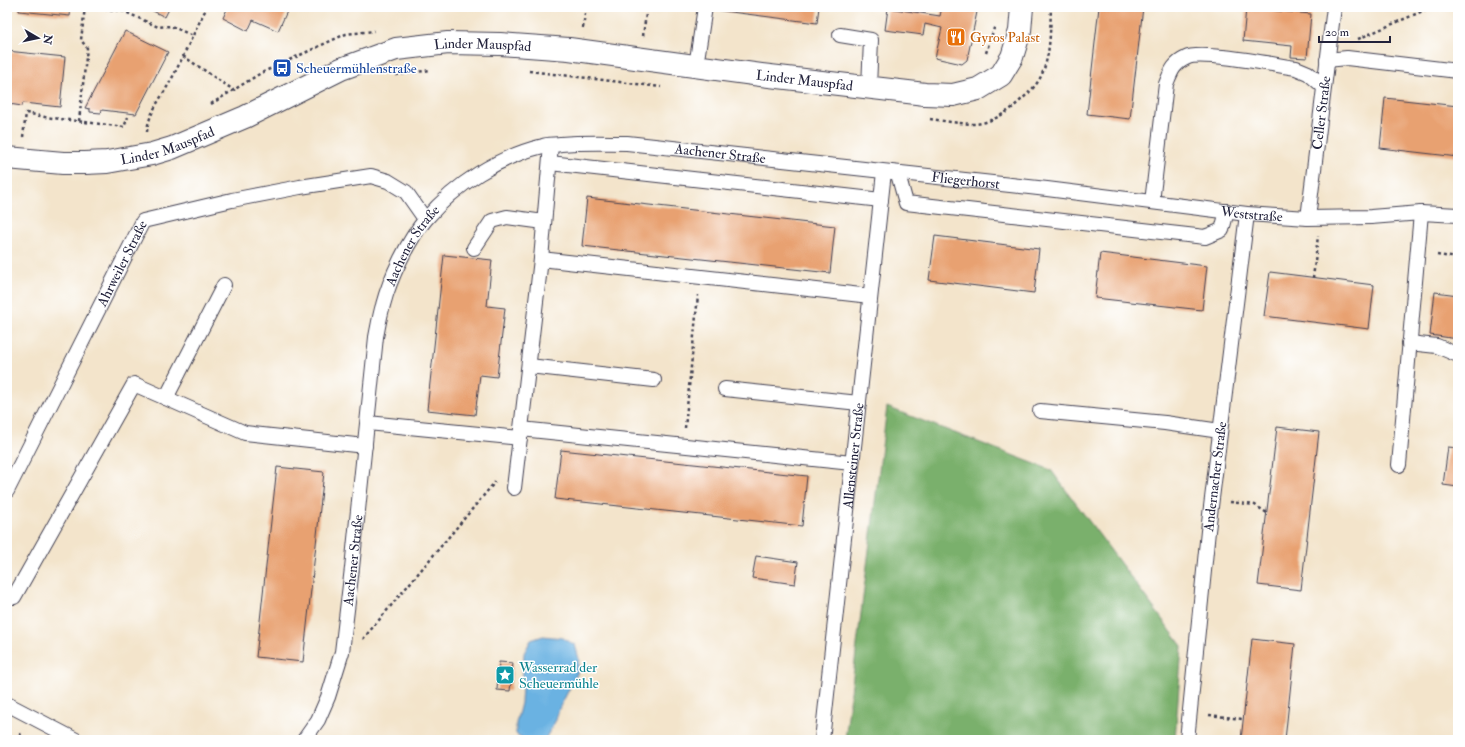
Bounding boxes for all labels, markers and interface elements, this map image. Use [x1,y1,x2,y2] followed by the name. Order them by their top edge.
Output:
[18,18,58,58] north arrow
[1319,18,1390,44] scale bar
[1325,25,1350,40] text: 20 m
[945,26,967,48] restaurant icon: Gyros Palast
[970,29,1040,47] place label: Gyros Palast
[40,33,55,46] text: N
[433,34,532,55] street label: Linder Mauspfad
[271,57,293,79] bus stop icon: Scheuermühlenstraße
[296,60,417,77] place label: Scheuermühlenstraße
[755,66,854,94] street label: Linder Mauspfad
[1308,75,1334,151] street label: Celler Straße
[119,123,217,168] street label: Linder Mauspfad
[673,140,767,167] street label: Aachener Straße
[931,168,1001,192] street label: Fliegerhorst
[381,201,443,289] street label: Aachener Straße
[1219,202,1283,225] street label: Weststraße
[93,217,150,310] street label: Ahrweiler Straße
[839,402,867,510] street label: Allensteiner Straße
[1199,420,1230,533] street label: Andernacher Straße
[339,514,366,608] street label: Aachener Straße
[518,659,599,692] place label: Wasserrad der Scheuermühle
[494,664,516,686] place icon: Wasserrad der Scheuermühle

